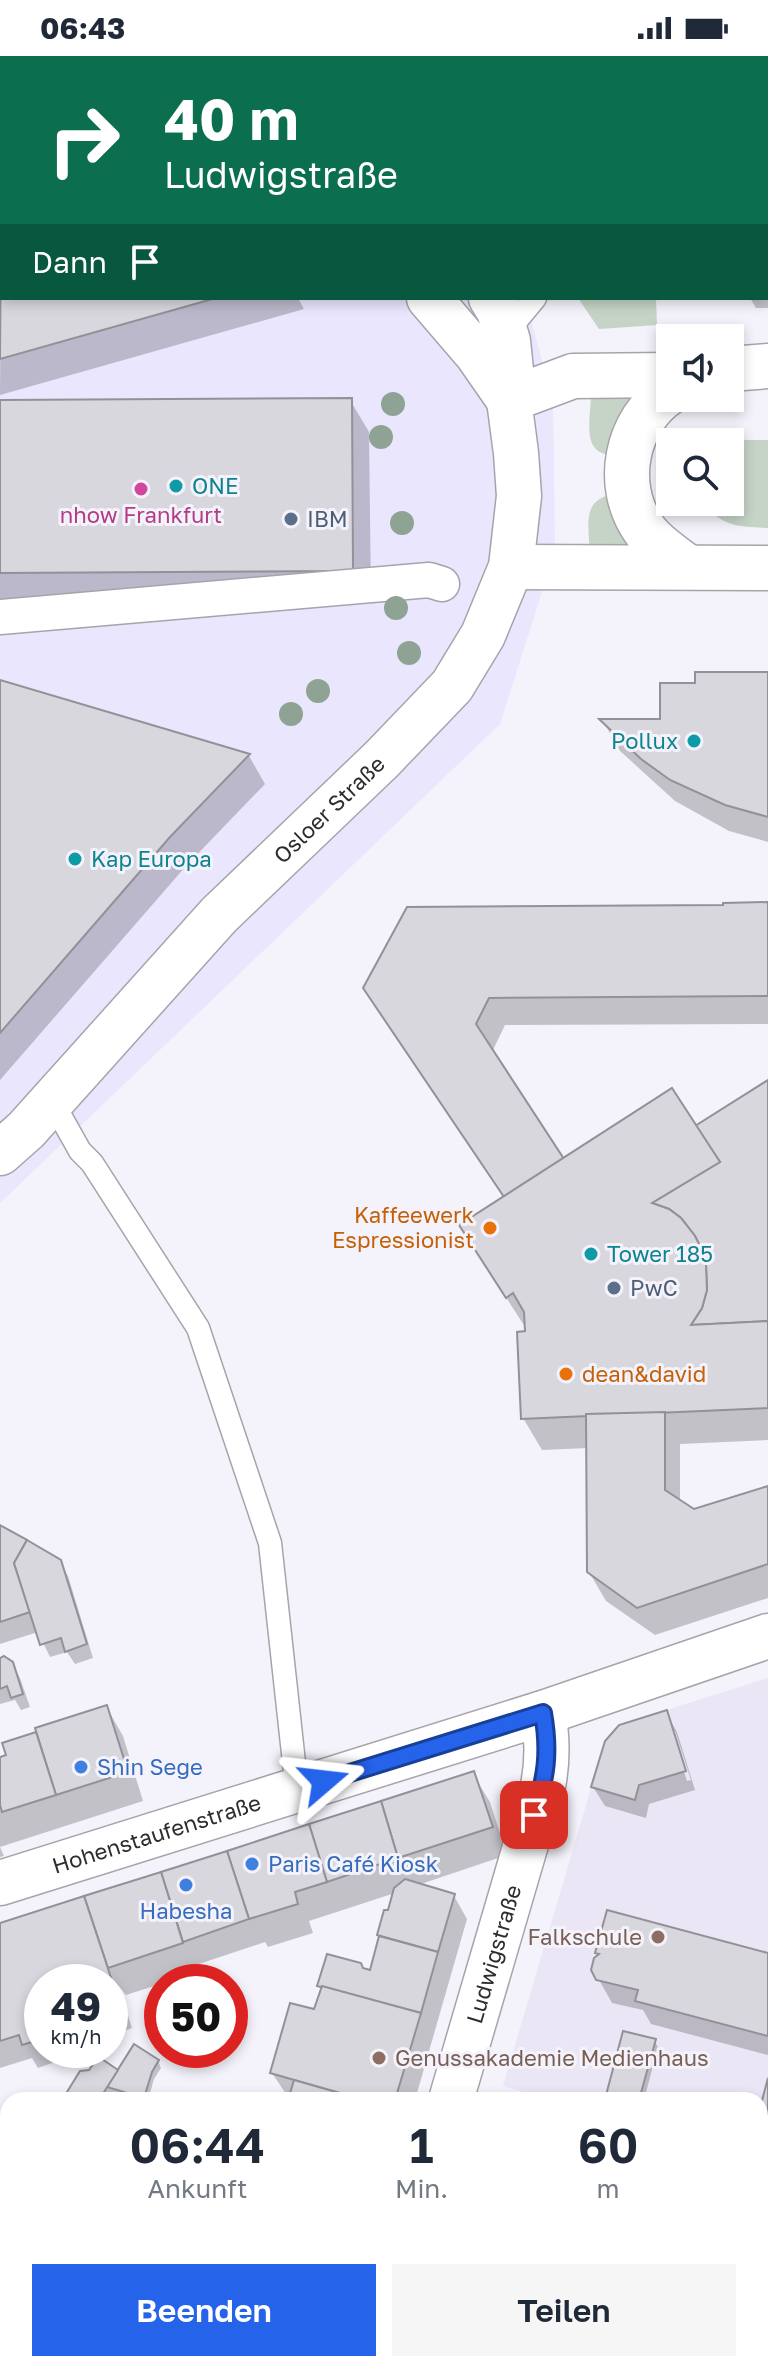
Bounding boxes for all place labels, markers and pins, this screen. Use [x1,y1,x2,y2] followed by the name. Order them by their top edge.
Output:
[192,472,238,499] place label: ONE
[167,477,185,495] marker: ONE
[132,480,150,498] marker: nhow Frankfurt
[60,501,222,528] place label: nhow Frankfurt
[307,505,348,532] place label: IBM
[282,510,300,528] marker: IBM
[611,727,678,754] place label: Pollux
[685,732,703,750] marker: Pollux
[91,845,212,872] place label: Kap Europa
[66,850,84,868] marker: Kap Europa
[332,1201,474,1253] place label: Kaffeewerk Espressionist
[481,1219,499,1237] marker: Kaffeewerk Espressionist
[607,1240,713,1267] place label: Tower 185
[582,1245,600,1263] marker: Tower 185
[630,1274,678,1301] place label: PwC
[605,1279,623,1297] marker: PwC
[582,1360,706,1387] place label: dean&david
[557,1365,575,1383] marker: dean&david
[97,1753,203,1780] place label: Shin Sege
[72,1758,90,1776] marker: Shin Sege
[500,1781,568,1849] pin
[268,1850,438,1877] place label: Paris Café Kiosk
[243,1855,261,1873] marker: Paris Café Kiosk
[177,1876,195,1894] marker: Habesha
[139,1897,233,1924] place label: Habesha
[527,1923,642,1950] place label: Falkschule
[649,1928,667,1946] marker: Falkschule
[395,2044,709,2071] place label: Genussakademie Medienhaus
[370,2049,388,2067] marker: Genussakademie Medienhaus

